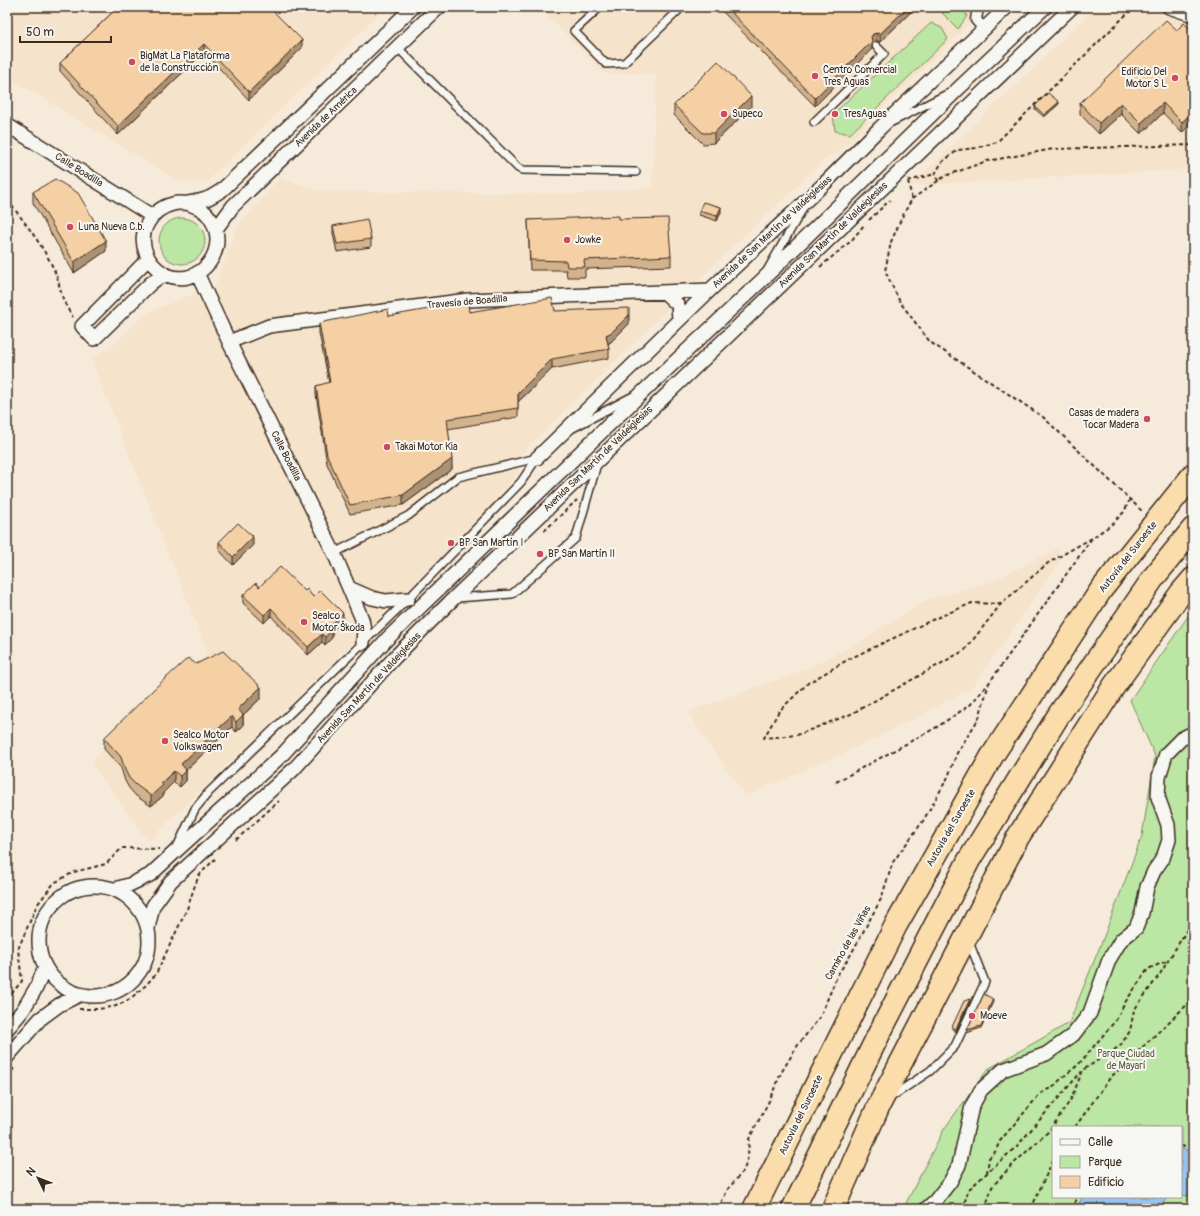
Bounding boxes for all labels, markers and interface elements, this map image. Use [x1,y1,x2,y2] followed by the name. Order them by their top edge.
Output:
[20,18,111,44] scale bar
[26,25,54,40] text: 50 m
[140,50,230,74] place label: BigMat La Plataforma de la Construcción
[127,57,137,67] marker: BigMat La Plataforma de la Construcción
[823,64,897,88] place label: Centro Comercial Tres Aguas
[1121,66,1167,90] place label: Edificio Del Motor S L
[810,71,820,81] marker: Centro Comercial Tres Aguas
[1170,73,1180,83] marker: Edificio Del Motor S L
[292,84,360,150] street label: Avenida de América
[732,108,764,120] place label: Supeco
[843,108,887,120] place label: TresAguas
[719,109,729,119] marker: Supeco
[830,109,840,119] marker: TresAguas
[53,150,106,190] street label: Calle Boadilla
[710,173,835,291] street label: Avenida de San Martín de Valdeiglesias
[776,179,890,290] street label: Avenida San Martín de Valdeiglesias
[78,221,145,233] place label: Luna Nueva C.b.
[65,222,75,232] marker: Luna Nueva C.b.
[575,234,601,246] place label: Jowke
[562,235,572,245] marker: Jowke
[426,292,508,312] street label: Travesía de Boadilla
[541,403,655,514] street label: Avenida San Martín de Valdeiglesias
[1069,407,1139,431] place label: Casas de madera Tocar Madera
[1142,414,1152,424] marker: Casas de madera Tocar Madera
[268,429,304,483] street label: Calle Boadilla
[395,441,458,453] place label: Takai Motor Kia
[382,442,392,452] marker: Takai Motor Kia
[1096,519,1160,595] street label: Autovía del Suroeste
[459,537,523,549] place label: BP San Martín I
[446,538,456,548] marker: BP San Martín I
[548,548,615,560] place label: BP San Martín II
[535,549,545,559] marker: BP San Martín II
[312,610,365,634] place label: Sealco Motor Škoda
[299,617,309,627] marker: Sealco Motor Škoda
[315,630,424,746] street label: Avenida San Martín de Valdeiglesias
[173,729,229,753] place label: Sealco Motor Volkswagen
[160,736,170,746] marker: Sealco Motor Volkswagen
[924,787,978,869] street label: Autovía del Suroeste
[823,903,874,982] street label: Camino de las Viñas
[980,1010,1007,1022] place label: Moeve
[967,1011,977,1021] marker: Moeve
[1097,1048,1155,1072] park label: Parque Ciudad de Mayarí
[777,1073,826,1157] street label: Autovía del Suroeste
[1052,1126,1182,1198] legend
[1088,1135,1113,1150] text: Calle
[1088,1155,1122,1170] text: Parque
[18,1158,58,1198] north arrow
[24,1164,39,1179] text: N
[1088,1175,1124,1190] text: Edificio

